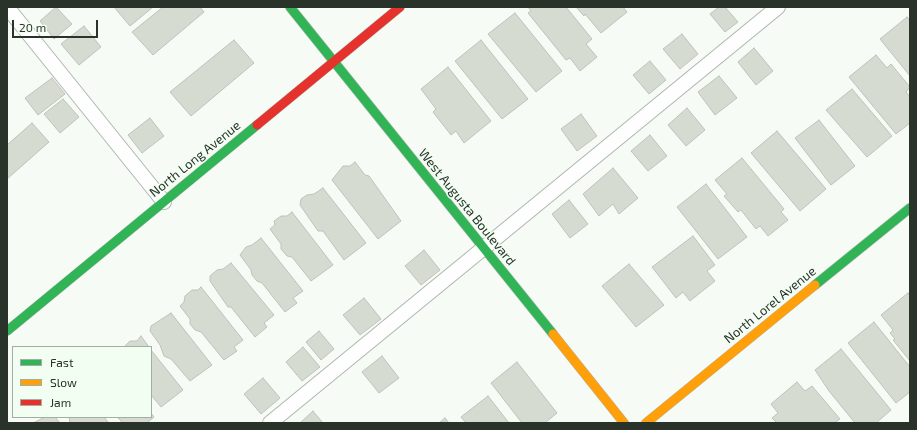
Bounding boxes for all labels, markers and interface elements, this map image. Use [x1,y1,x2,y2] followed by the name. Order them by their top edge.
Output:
[14,12,100,38] scale bar
[19,20,46,34] text: 20 m
[146,118,244,200] street label: North Long Avenue
[415,146,519,268] street label: West Augusta Boulevard
[721,263,819,347] street label: North Lorel Avenue
[12,346,152,418] legend
[50,355,73,369] text: Fast
[50,375,77,389] text: Slow
[50,395,71,409] text: Jam

